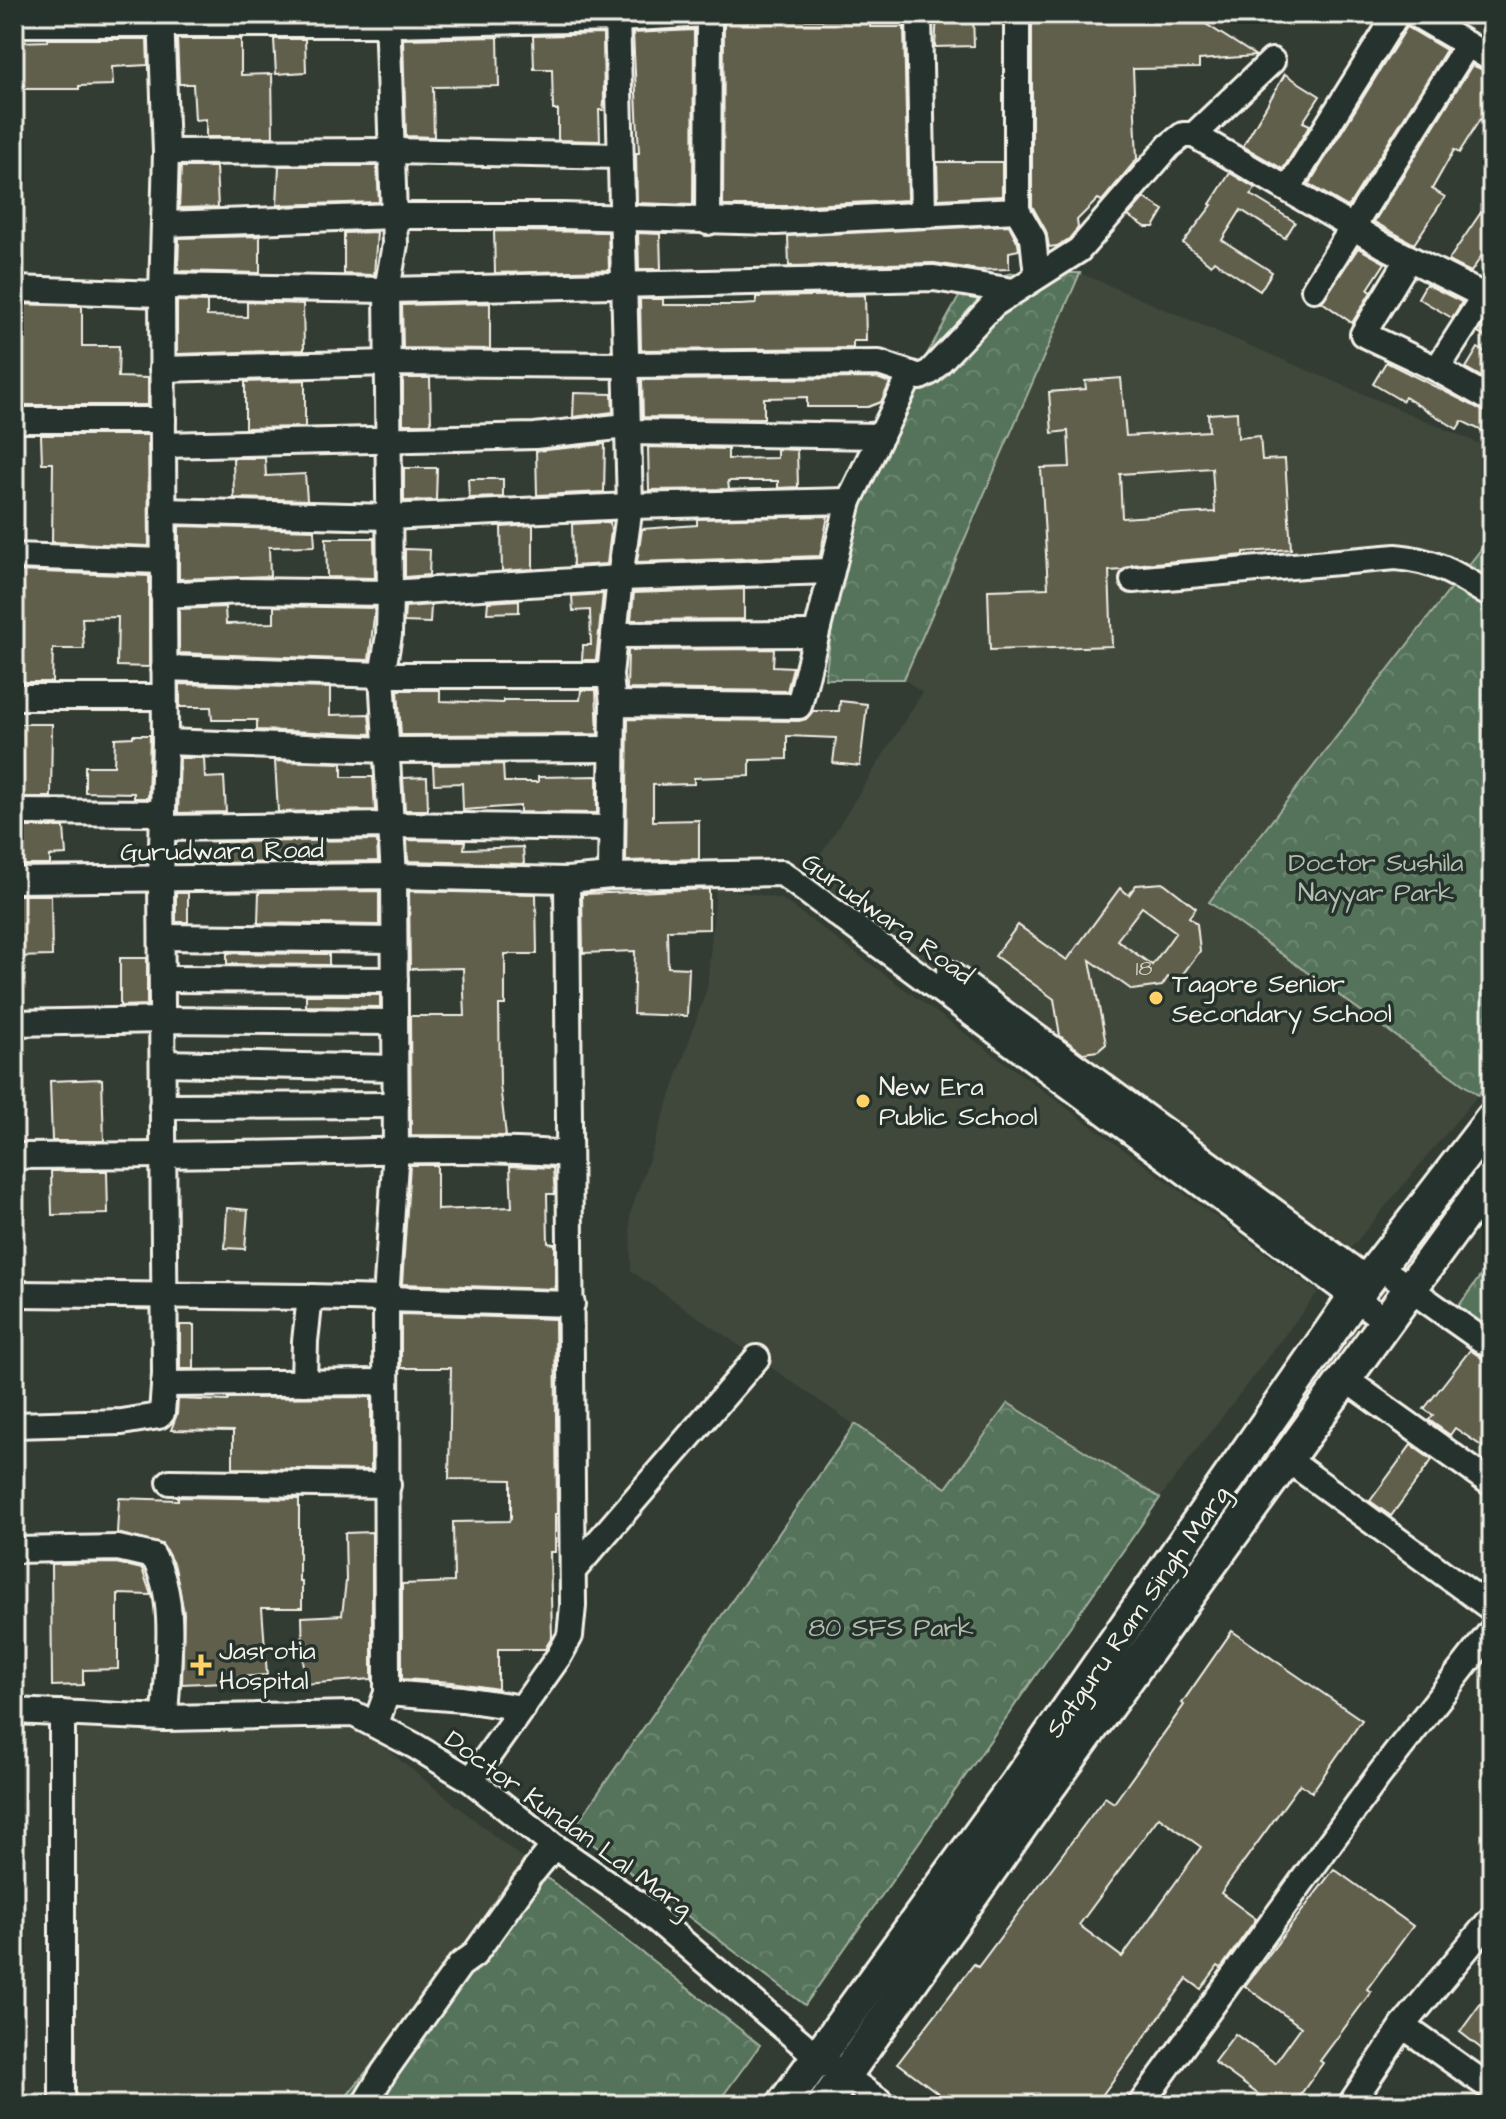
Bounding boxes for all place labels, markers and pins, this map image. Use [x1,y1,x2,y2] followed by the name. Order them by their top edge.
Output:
[1172,966,1392,1034] place label: Tagore Senior Secondary School
[1147,989,1165,1007] marker: Tagore Senior Secondary School
[879,1069,1038,1135] place label: New Era Public School
[854,1092,872,1110] marker: New Era Public School
[219,1633,316,1699] place label: Jasrotia Hospital
[190,1654,212,1676] marker: Jasrotia Hospital

